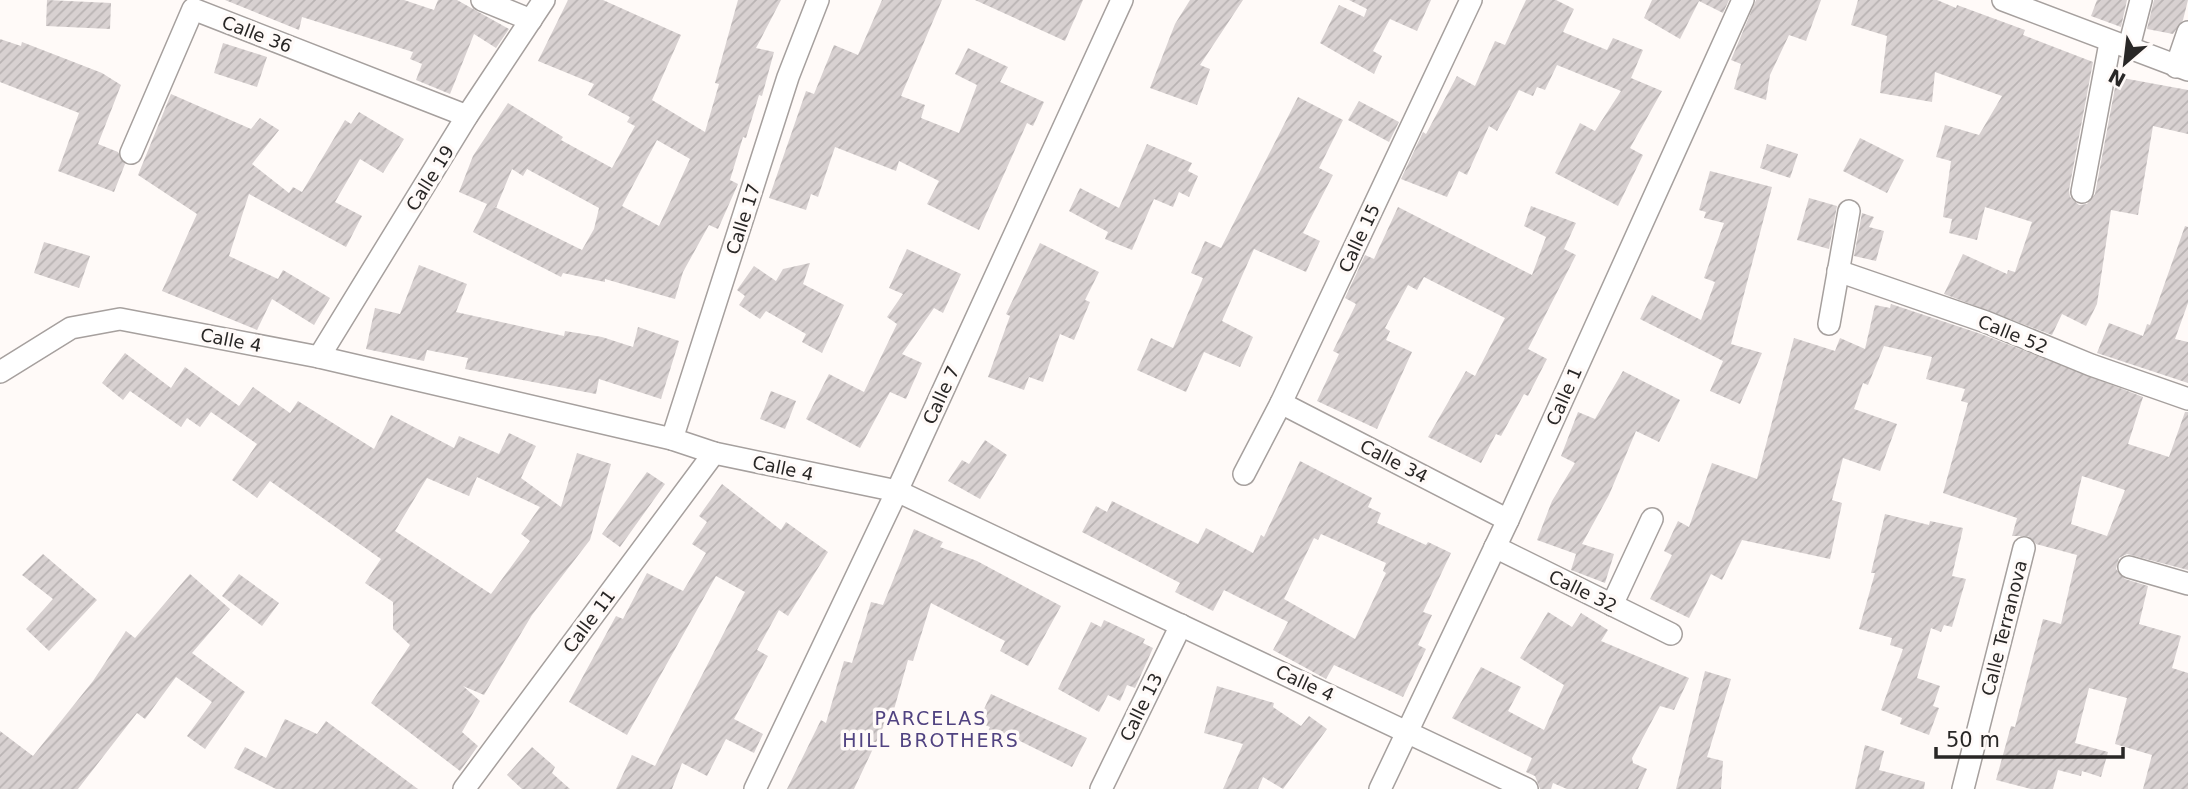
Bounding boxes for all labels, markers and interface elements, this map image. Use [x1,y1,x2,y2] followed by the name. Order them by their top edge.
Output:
[219,11,295,57] street label: Calle 36
[2090,28,2160,98] north arrow
[2105,65,2129,91] text: N
[402,141,458,215] street label: Calle 19
[722,181,764,257] street label: Calle 17
[1334,200,1384,276] street label: Calle 15
[1975,311,2051,357] street label: Calle 52
[199,324,263,356] street label: Calle 4
[918,363,964,427] street label: Calle 7
[1542,363,1586,429] street label: Calle 1
[1357,435,1431,487] street label: Calle 34
[751,451,815,485] street label: Calle 4
[1977,558,2031,698] street label: Calle Terranova
[1545,565,1621,617] street label: Calle 32
[559,585,619,657] street label: Calle 11
[1273,660,1337,706] street label: Calle 4
[1115,669,1167,745] street label: Calle 13
[842,707,1020,751] district label: PARCELAS HILL BROTHERS
[1936,716,2123,760] scale bar
[1946,728,2000,752] text: 50 m

